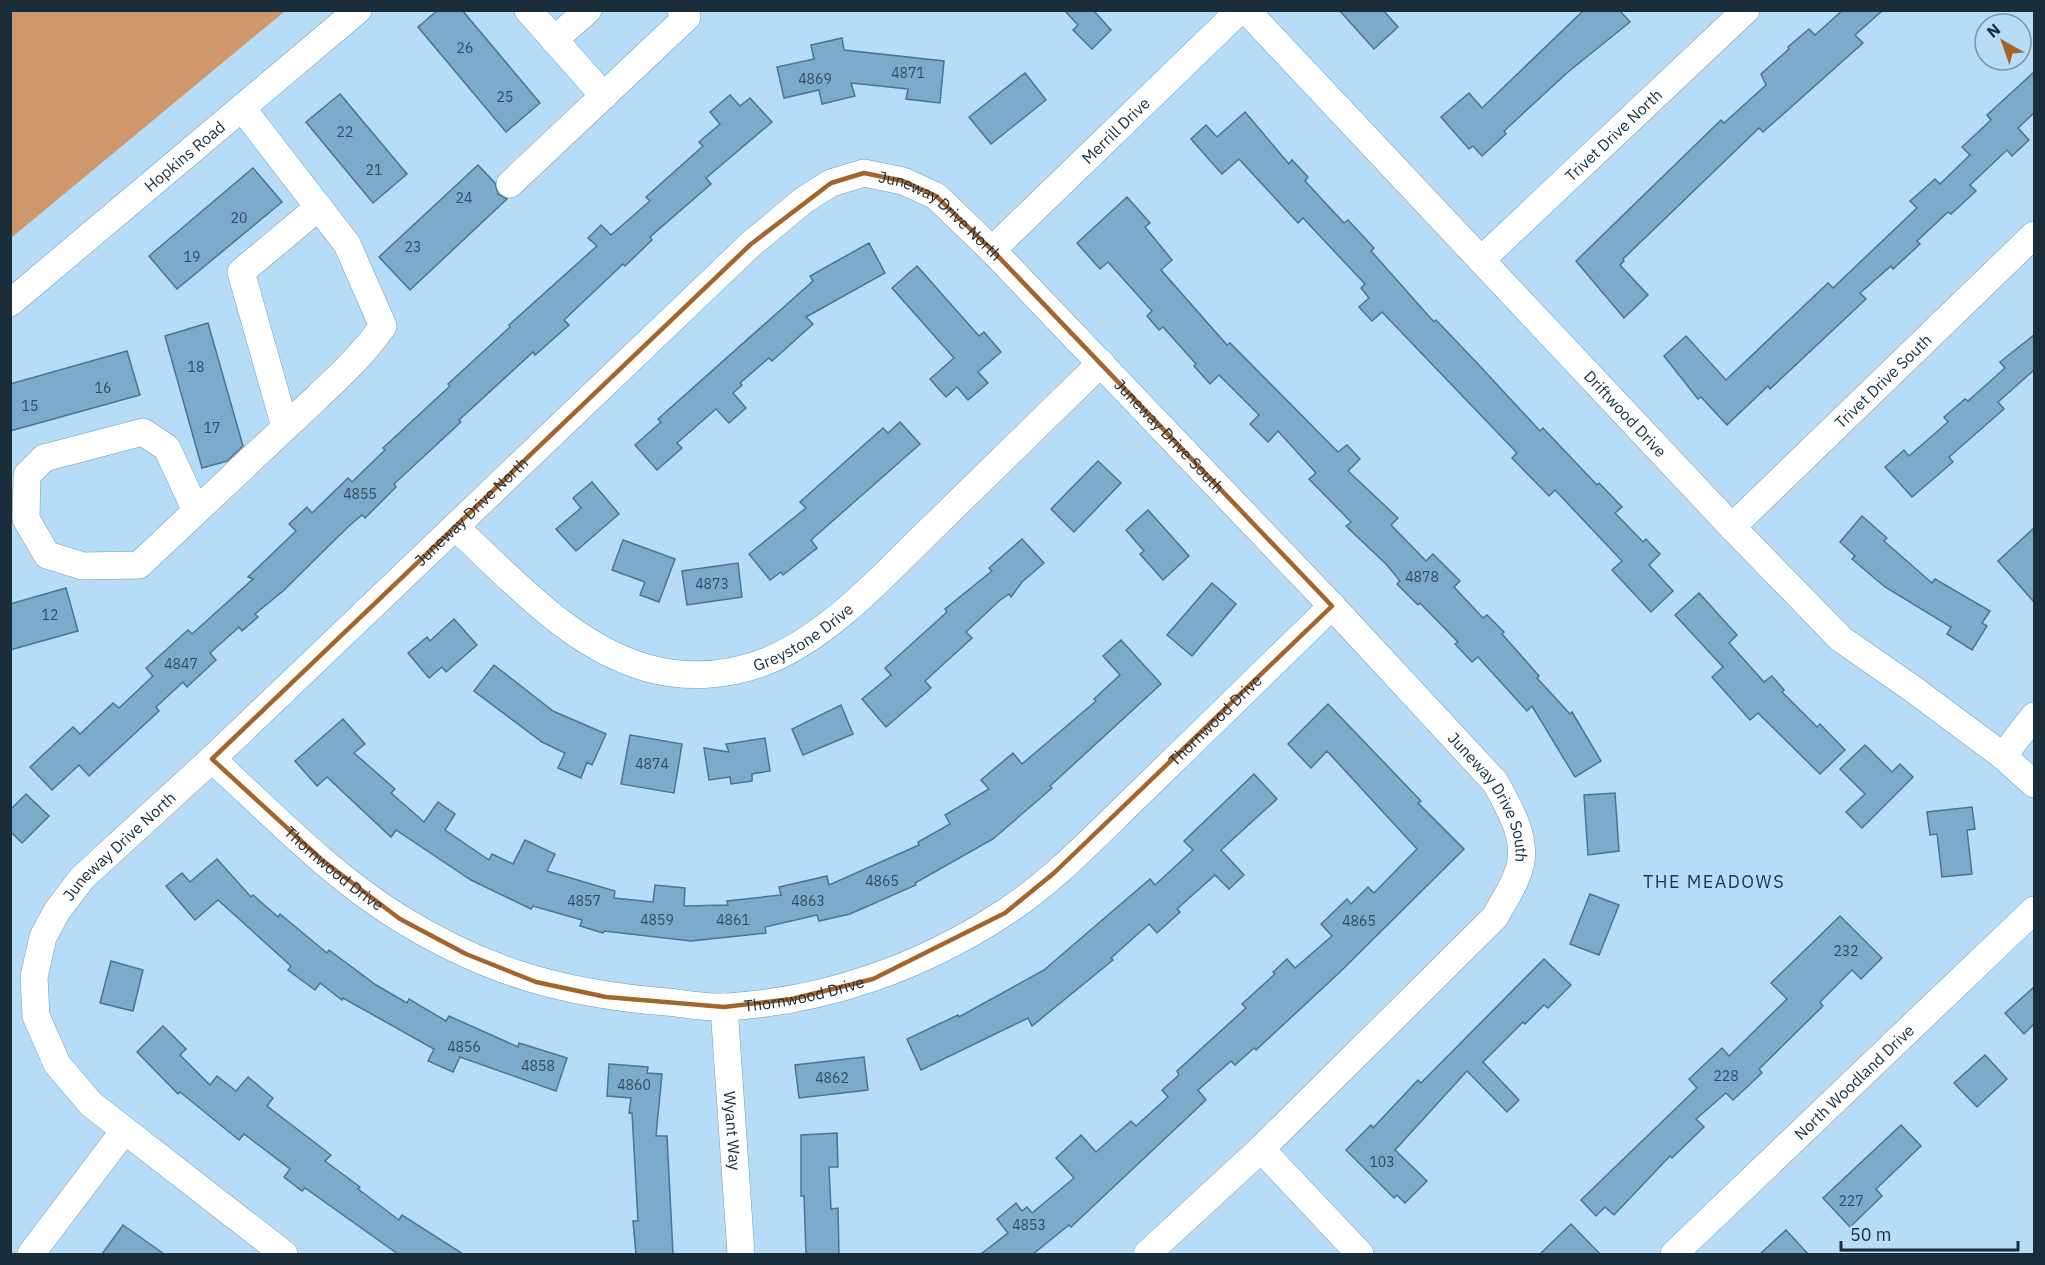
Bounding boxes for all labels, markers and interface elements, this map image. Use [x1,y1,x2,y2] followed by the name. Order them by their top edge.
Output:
[1973,12,2033,72] north arrow
[1982,19,2004,42] text: N
[457,39,473,57] house number: 26
[891,64,925,82] house number: 4871
[798,70,832,88] house number: 4869
[1561,85,1666,186] street label: Trivet Drive North
[497,88,513,106] house number: 25
[1077,93,1154,168] street label: Merrill Drive
[140,116,229,196] street label: Hopkins Road
[337,123,353,141] house number: 22
[366,161,382,179] house number: 21
[877,166,1007,265] street label: Juneway Drive North
[456,189,472,207] house number: 24
[231,209,247,227] house number: 20
[405,238,421,256] house number: 23
[184,248,200,266] house number: 19
[1830,330,1936,432] street label: Trivet Drive South
[188,358,204,376] house number: 18
[1580,366,1671,461] street label: Driftwood Drive
[1110,374,1229,497] street label: Juneway Drive South
[95,379,111,397] house number: 16
[22,397,38,415] house number: 15
[204,419,220,437] house number: 17
[410,453,532,570] street label: Juneway Drive North
[343,485,377,503] house number: 4855
[1405,568,1439,586] house number: 4878
[695,575,729,593] house number: 4873
[750,599,857,675] street label: Greystone Drive
[42,606,58,624] house number: 12
[164,655,198,673] house number: 4847
[1164,670,1266,770] street label: Thornwood Drive
[1444,728,1532,863] street label: Juneway Drive South
[635,755,669,773] house number: 4874
[58,787,180,905] street label: Juneway Drive North
[280,822,388,915] street label: Thornwood Drive
[1643,870,1785,893] district label: THE MEADOWS
[865,872,899,890] house number: 4865
[567,892,601,910] house number: 4857
[791,892,825,910] house number: 4863
[640,911,674,929] house number: 4859
[716,911,750,929] house number: 4861
[1342,912,1376,930] house number: 4865
[1833,942,1859,960] house number: 232
[743,971,867,1016] street label: Thornwood Drive
[1790,1020,1918,1144] street label: North Woodland Drive
[447,1038,481,1056] house number: 4856
[521,1057,555,1075] house number: 4858
[1713,1067,1739,1085] house number: 228
[815,1069,849,1087] house number: 4862
[617,1076,651,1094] house number: 4860
[720,1090,745,1171] street label: Wyant Way
[1369,1153,1395,1171] house number: 103
[1838,1192,1864,1210] house number: 227
[1841,1214,2018,1252] scale bar
[1012,1216,1046,1234] house number: 4853
[1850,1223,1892,1246] text: 50 m

